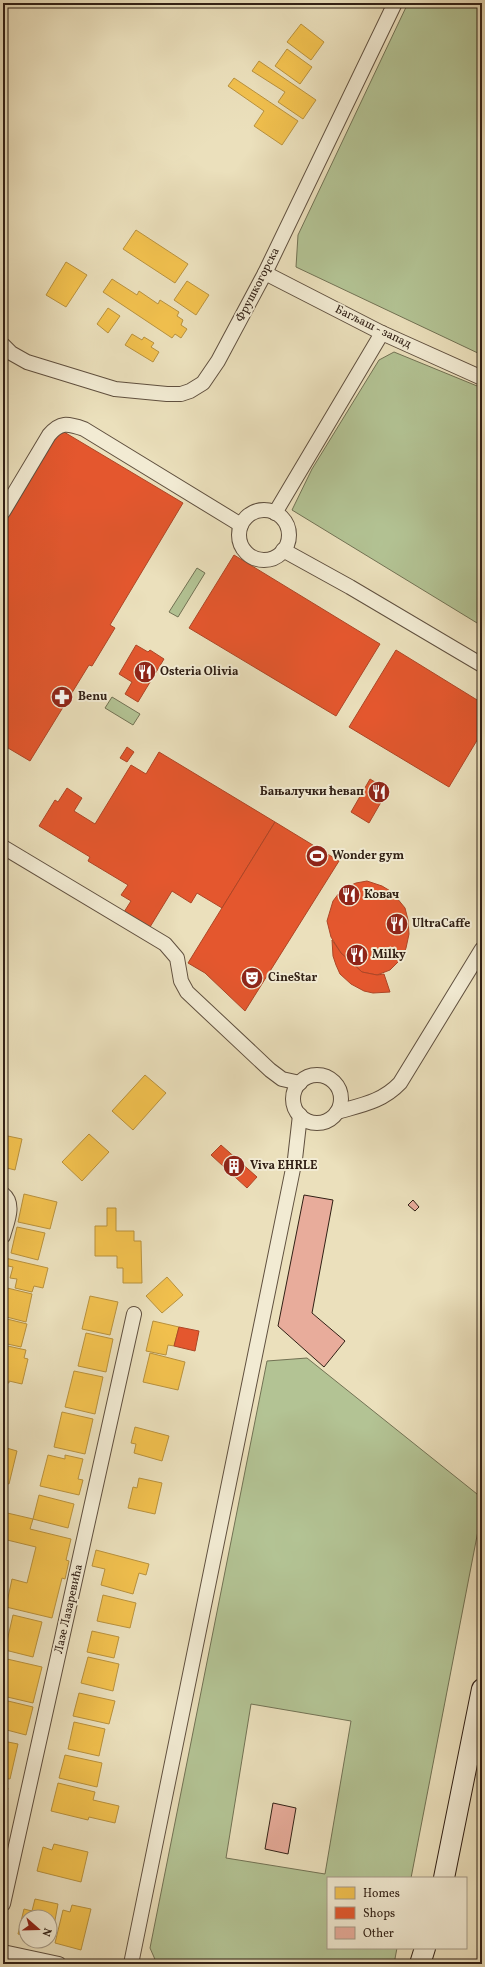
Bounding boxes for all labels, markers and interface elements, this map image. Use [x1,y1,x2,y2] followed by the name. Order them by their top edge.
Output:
[232,245,284,325] street label: Фрушкогорска
[332,302,414,353] street label: Багљаш - запад
[132,659,158,685] restaurant icon: Osteria Olivia
[160,664,239,680] place label: Osteria Olivia
[49,684,75,710] pharmacy icon: Benu
[78,689,108,705] place label: Benu
[366,779,392,805] restaurant icon: Бањалучки ћевап
[260,784,364,800] place label: Бањалучки ћевап
[304,843,330,869] sports icon: Wonder gym
[332,848,404,864] place label: Wonder gym
[336,882,362,908] restaurant icon: Ковач
[364,887,399,903] place label: Ковач
[384,911,410,937] restaurant icon: UltraCaffe
[412,916,470,932] place label: UltraCaffe
[344,942,370,968] restaurant icon: Milky
[372,947,406,963] place label: Milky
[239,965,265,991] theatre icon: CineStar
[268,970,318,986] place label: CineStar
[221,1153,247,1179] building icon: Viva EHRLE
[250,1158,318,1174] place label: Viva EHRLE
[51,1563,87,1655] street label: Лазе Лазаревића
[327,1877,467,1949] legend
[363,1886,400,1902] text: Homes
[363,1906,395,1922] text: Shops
[18,1909,58,1949] north arrow
[38,1926,54,1938] text: N
[363,1926,394,1942] text: Other

